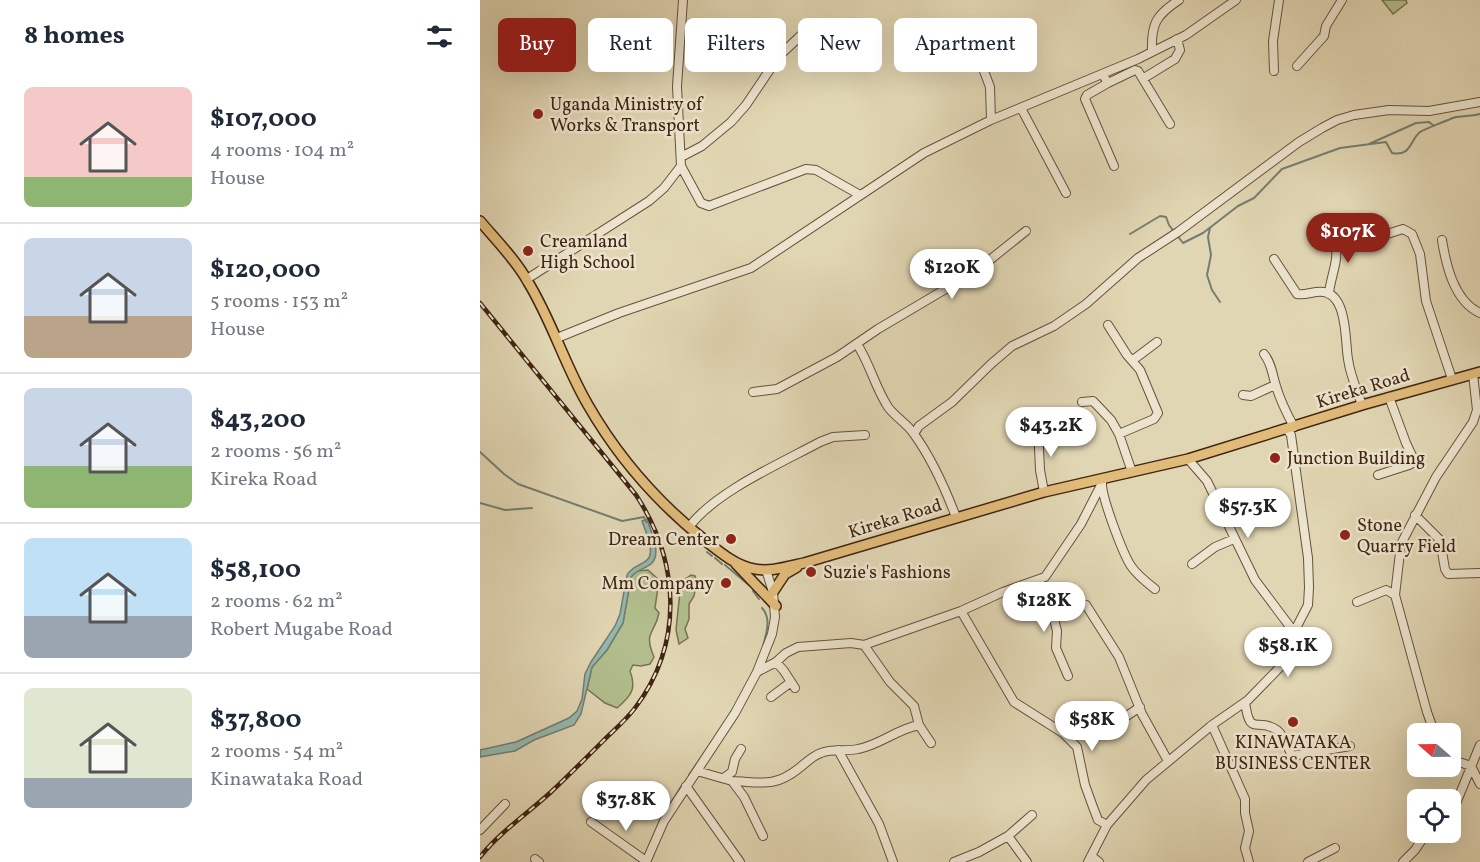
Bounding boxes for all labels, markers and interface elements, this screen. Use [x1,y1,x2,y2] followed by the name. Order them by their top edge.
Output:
[24,18,125,54] text: 8 homes
[498,18,576,72] chip: Buy
[588,18,673,72] chip: Rent
[685,18,786,72] chip: Filters
[798,18,882,72] chip: New
[894,18,1037,72] chip: Apartment
[423,20,456,53] icon: filters
[550,93,704,139] place label: Uganda Ministry of Works & Transport
[210,101,317,137] text: $107,000
[531,107,545,121] marker: Uganda Ministry of Works & Transport
[72,111,144,183] icon: home
[210,137,354,165] text: 4 rooms · 104 m²
[210,165,265,193] text: House
[1306,213,1390,264] pin: $107K
[1320,218,1376,246] text: $107K
[540,230,635,276] place label: Creamland High School
[521,244,535,258] marker: Creamland High School
[910,249,994,300] pin: $120K
[210,252,320,288] text: $120,000
[924,254,980,282] text: $120K
[72,262,144,334] icon: home
[210,288,348,316] text: 5 rooms · 153 m²
[210,316,265,344] text: House
[1314,363,1413,416] street label: Kireka Road
[210,402,306,438] text: $43,200
[1002,407,1100,458] pin: $43.2K
[72,412,144,484] icon: home
[1019,412,1083,440] text: $43.2K
[210,438,341,466] text: 2 rooms · 56 m²
[1287,447,1425,472] place label: Junction Building
[1268,451,1282,465] marker: Junction Building
[210,466,317,494] text: Kireka Road
[1199,488,1297,539] pin: $57.3K
[846,493,945,546] street label: Kireka Road
[1219,493,1277,521] text: $57.3K
[1357,514,1456,560] place label: Stone Quarry Field
[608,528,719,553] place label: Dream Center
[1338,528,1352,542] marker: Stone Quarry Field
[724,532,738,546] marker: Dream Center
[210,552,301,588] text: $58,100
[823,561,951,586] place label: Suzie's Fashions
[72,562,144,634] icon: home
[804,565,818,579] marker: Suzie's Fashions
[601,572,714,597] place label: Mm Company
[719,576,733,590] marker: Mm Company
[1002,582,1086,633] pin: $128K
[1017,587,1071,615] text: $128K
[210,588,343,616] text: 2 rooms · 62 m²
[210,616,393,644] text: Robert Mugabe Road
[1239,627,1337,678] pin: $58.1K
[1258,632,1318,660] text: $58.1K
[1056,701,1128,752] pin: $58K
[210,702,302,738] text: $37,800
[1069,706,1115,734] text: $58K
[72,712,144,784] icon: home
[1286,715,1300,729] marker: KINAWATAKA BUSINESS CENTER
[1407,723,1461,777] north arrow
[1407,723,1461,843] map controls
[1215,731,1371,777] place label: KINAWATAKA BUSINESS CENTER
[210,738,343,766] text: 2 rooms · 54 m²
[210,766,363,794] text: Kinawataka Road
[577,781,675,832] pin: $37.8K
[596,786,656,814] text: $37.8K
[1407,789,1461,843] button: locate

